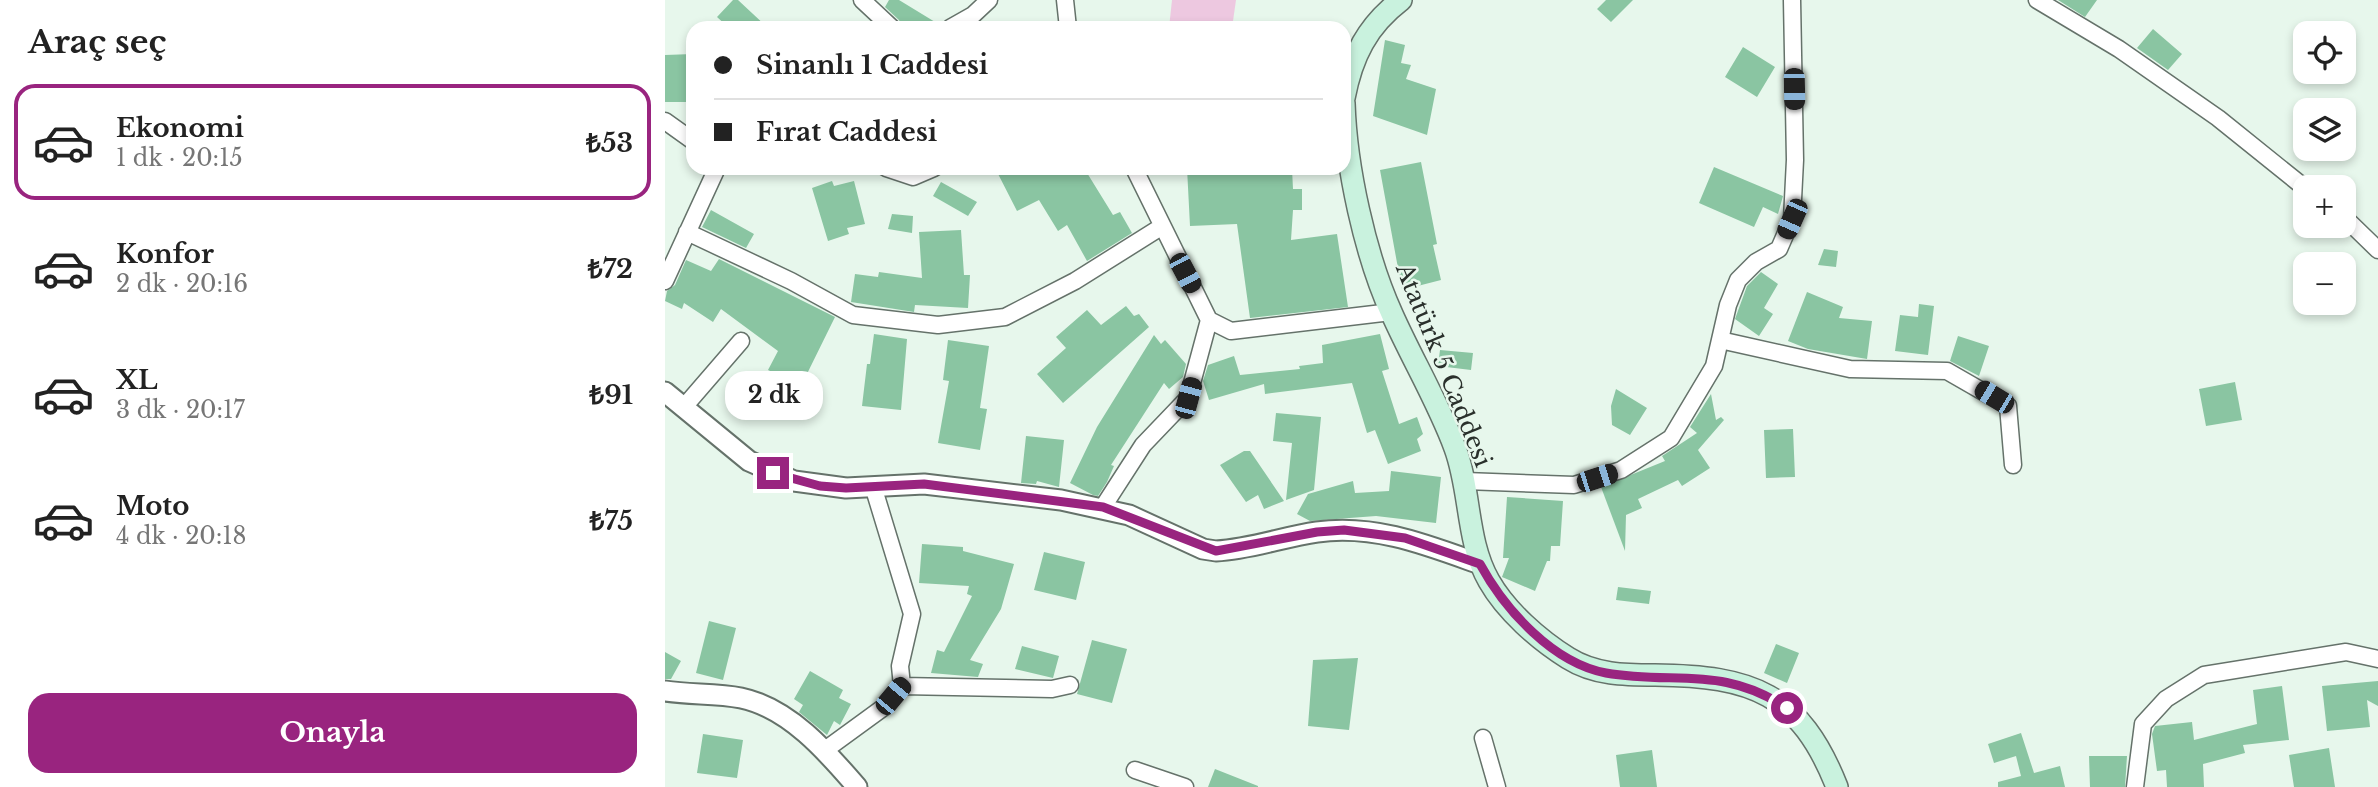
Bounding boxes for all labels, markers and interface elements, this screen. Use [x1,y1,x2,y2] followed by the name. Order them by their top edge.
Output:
[2293,21,2356,315] map controls
[2293,21,2356,84] button: locate
[28,22,166,62] text: Araç seç
[756,49,988,81] text: Sinanlı 1 Caddesi
[1784,68,1805,110] car
[2293,98,2356,161] button: layers
[32,111,95,174] icon: car
[116,112,244,144] text: Ekonomi
[756,116,937,148] text: Fırat Caddesi
[586,127,633,159] text: ₺53
[116,144,242,172] text: 1 dk · 20:15
[2293,175,2356,238] button: +
[1774,196,1811,242] car
[32,237,95,300] icon: car
[116,238,214,270] text: Konfor
[1166,250,1205,296] car
[2293,252,2356,315] button: −
[588,253,633,285] text: ₺72
[1390,258,1498,471] street label: Atatürk 5 Caddesi
[116,270,248,298] text: 2 dk · 20:16
[32,363,95,426] icon: car
[116,364,158,396] text: XL
[724,372,822,420] callout: 2 dk
[1173,375,1204,421] car
[1971,377,2018,417] car
[589,379,633,411] text: ₺91
[748,381,800,409] text: 2 dk
[116,396,245,424] text: 3 dk · 20:17
[757,457,789,489] route end
[1574,462,1621,494] car
[32,489,95,552] icon: car
[116,490,189,522] text: Moto
[590,505,633,537] text: ₺75
[116,522,247,550] text: 4 dk · 20:18
[872,673,915,719] car
[1771,692,1803,724] route start
[28,693,637,773] button: Onayla

